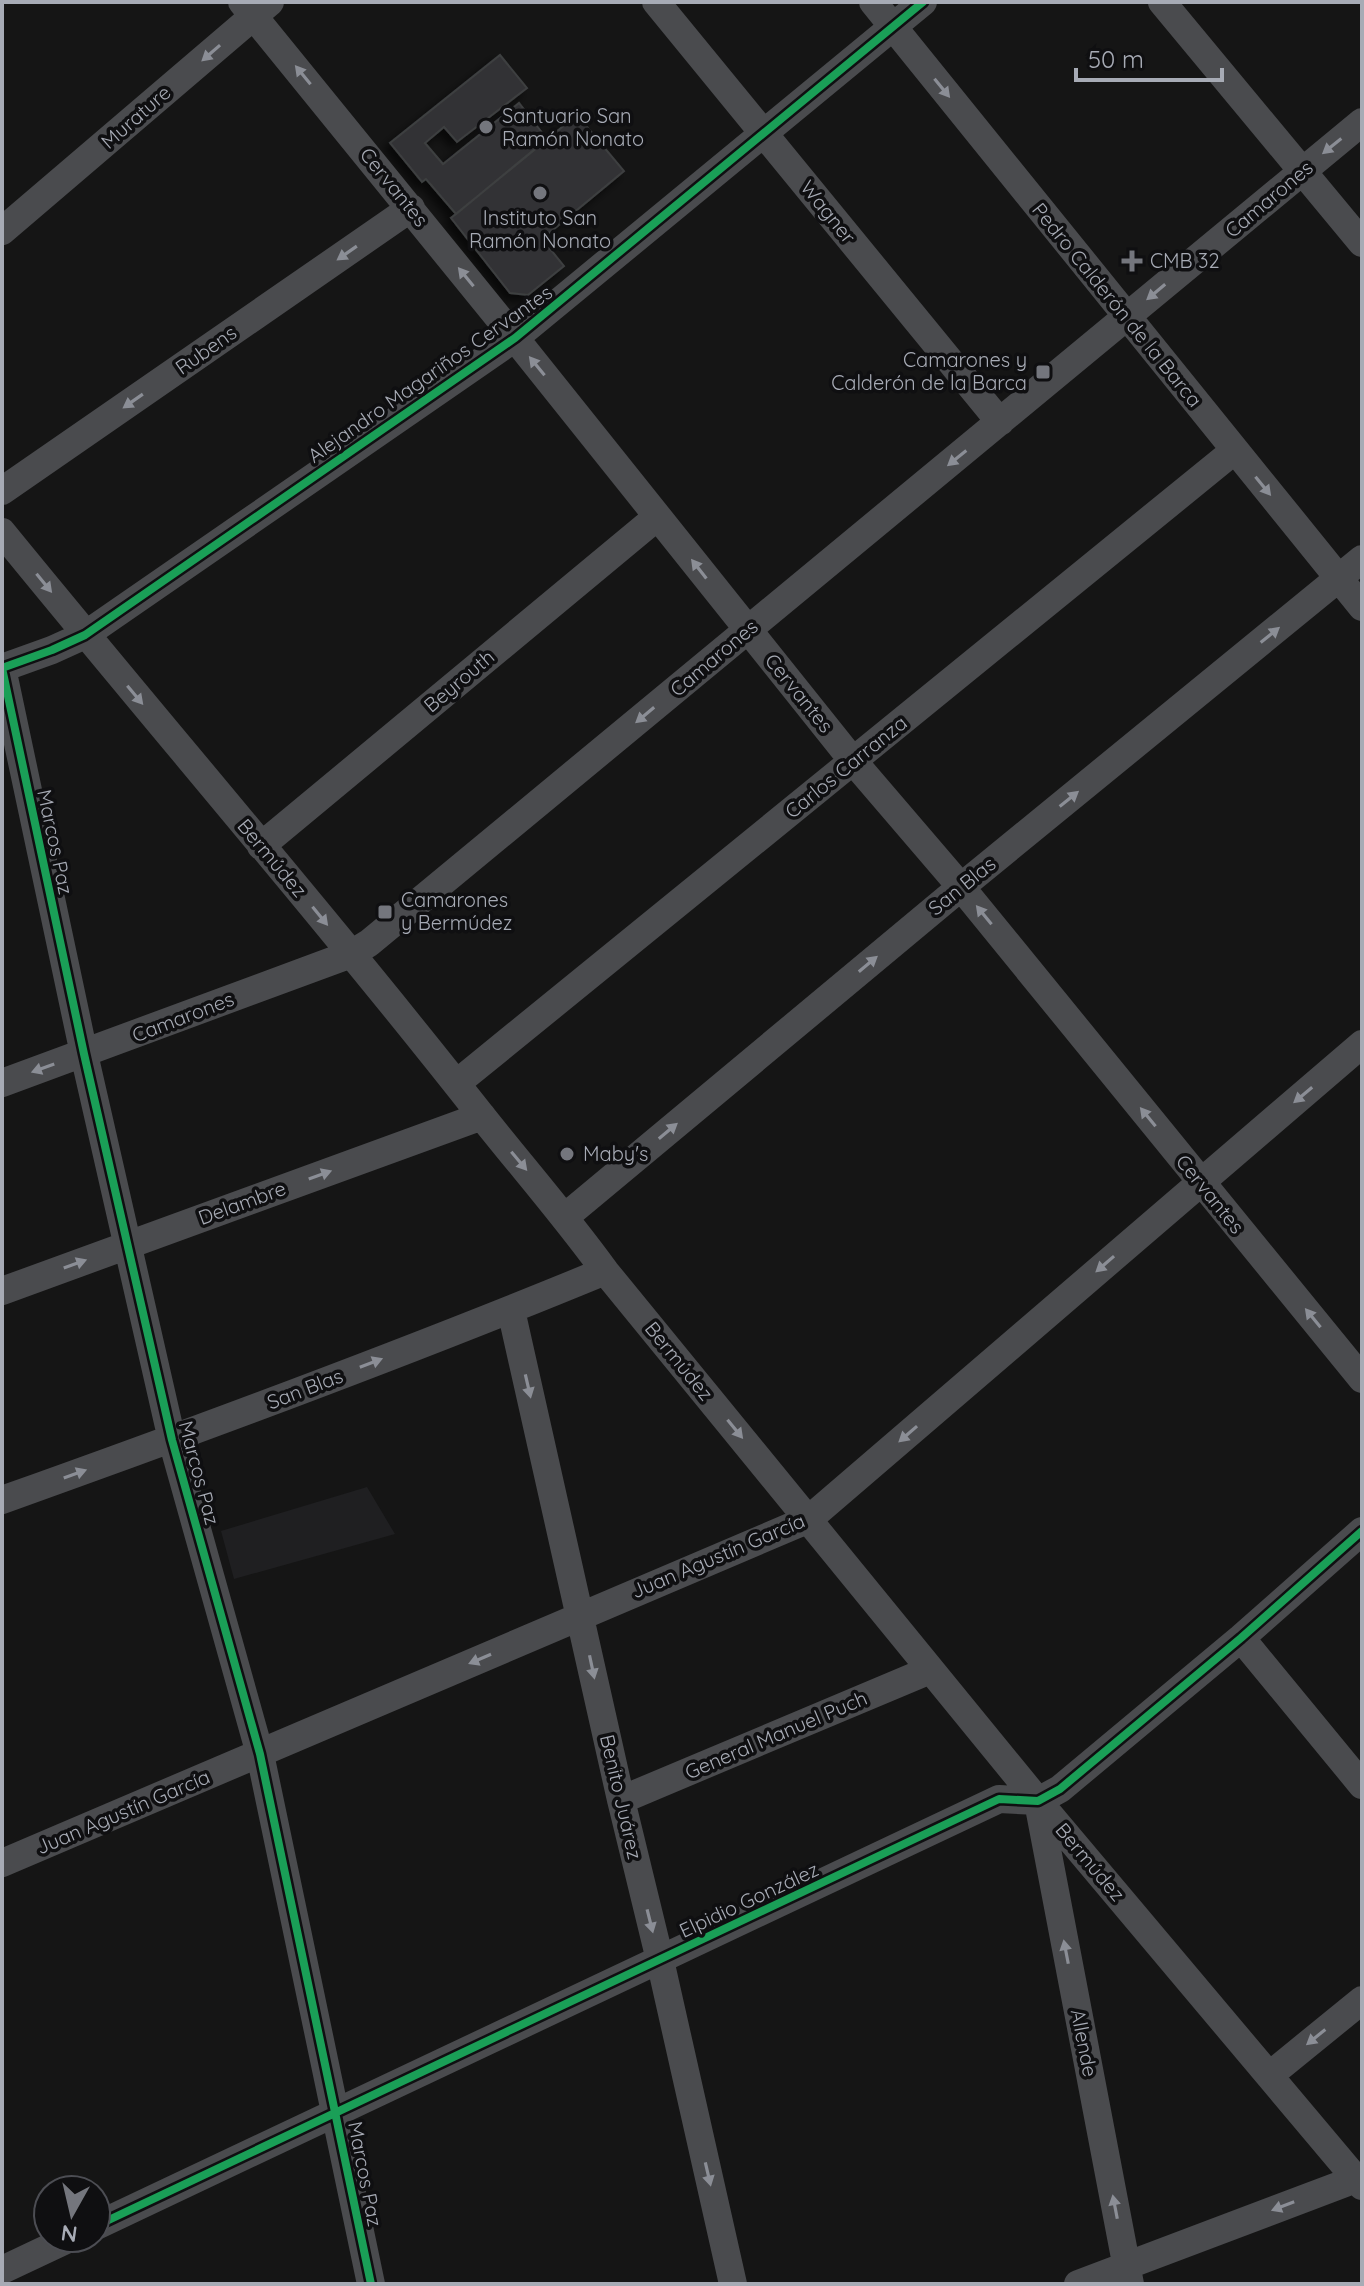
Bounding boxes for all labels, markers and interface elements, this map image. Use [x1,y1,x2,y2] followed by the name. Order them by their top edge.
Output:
[1076,32,1222,82] scale bar
[201,44,221,61] one-way arrow
[1088,44,1144,74] text: 50 m
[295,65,311,85] one-way arrow
[933,77,950,98] one-way arrow
[96,80,176,154] street label: Murature
[502,103,644,151] place label: Santuario San Ramón Nonato
[477,118,495,136] marker: Santuario San Ramón Nonato
[1322,137,1342,154] one-way arrow
[355,142,434,231] street label: Cervantes
[1220,155,1318,243] street label: Camarones
[795,175,862,249] street label: Wagner
[531,184,549,202] marker: Instituto San Ramón Nonato
[1027,197,1208,412] street label: Pedro Calderón de la Barca
[469,205,611,253] place label: Instituto San Ramón Nonato
[336,245,357,260] one-way arrow
[1150,248,1220,273] place label: CMB 32
[1121,250,1143,272] marker: CMB 32
[458,267,475,287] one-way arrow
[303,279,557,468] street label: Alejandro Magariños Cervantes
[1147,283,1167,300] one-way arrow
[170,320,241,380] street label: Rubens
[831,347,1027,395] place label: Camarones y Calderón de la Barca
[530,356,546,376] one-way arrow
[1034,363,1052,381] marker: Camarones y Calderón de la Barca
[122,393,143,408] one-way arrow
[947,449,967,466] one-way arrow
[1254,476,1271,496] one-way arrow
[691,559,708,579] one-way arrow
[35,573,52,593] one-way arrow
[665,614,763,702] street label: Camarones
[1260,627,1280,643] one-way arrow
[418,644,499,717] street label: Beyrouth
[760,648,839,737] street label: Cervantes
[126,685,143,705] one-way arrow
[635,706,655,723] one-way arrow
[780,710,912,824] street label: Carlos Carranza
[32,787,79,897] street label: Marcos Paz
[1059,791,1079,808] one-way arrow
[232,813,312,902] street label: Bermúdez
[923,851,1000,920] street label: San Blas
[401,887,512,935] place label: Camarones y Bermúdez
[376,903,394,921] marker: Camarones y Bermúdez
[311,906,327,926] one-way arrow
[976,906,993,926] one-way arrow
[858,956,878,973] one-way arrow
[128,986,237,1047] street label: Camarones
[30,1063,54,1075] one-way arrow
[1293,1086,1313,1103] one-way arrow
[1140,1107,1157,1127] one-way arrow
[658,1123,678,1140] one-way arrow
[583,1141,648,1166] place label: Maby's
[558,1145,576,1163] marker: Maby's
[1171,1149,1250,1238] street label: Cervantes
[510,1151,527,1171] one-way arrow
[308,1168,332,1181] one-way arrow
[195,1175,289,1230] street label: Delambre
[1096,1255,1116,1272] one-way arrow
[63,1257,87,1270] one-way arrow
[1304,1308,1321,1329] one-way arrow
[640,1316,719,1405] street label: Bermúdez
[359,1356,383,1369] one-way arrow
[263,1363,346,1414] street label: San Blas
[522,1374,535,1399] one-way arrow
[174,1418,225,1528] street label: Marcos Paz
[726,1419,743,1439] one-way arrow
[898,1425,918,1442] one-way arrow
[64,1467,88,1480] one-way arrow
[627,1508,808,1603] street label: Juan Agustín García
[468,1652,491,1665] one-way arrow
[586,1655,599,1680] one-way arrow
[681,1685,871,1784] street label: General Manuel Puch
[595,1732,648,1862] street label: Benito Juárez
[32,1764,213,1859] street label: Juan Agustín García
[1050,1817,1130,1906] street label: Bermúdez
[675,1856,822,1943] street label: Elpidio González
[645,1908,657,1933] one-way arrow
[1060,1939,1072,1964] one-way arrow
[1066,2007,1103,2079] street label: Allende
[1306,2029,1326,2045] one-way arrow
[343,2119,388,2229] street label: Marcos Paz
[703,2162,715,2187] one-way arrow
[32,2174,112,2254] north arrow
[1109,2195,1121,2220] one-way arrow
[1271,2200,1295,2213] one-way arrow
[59,2219,79,2249] text: N

